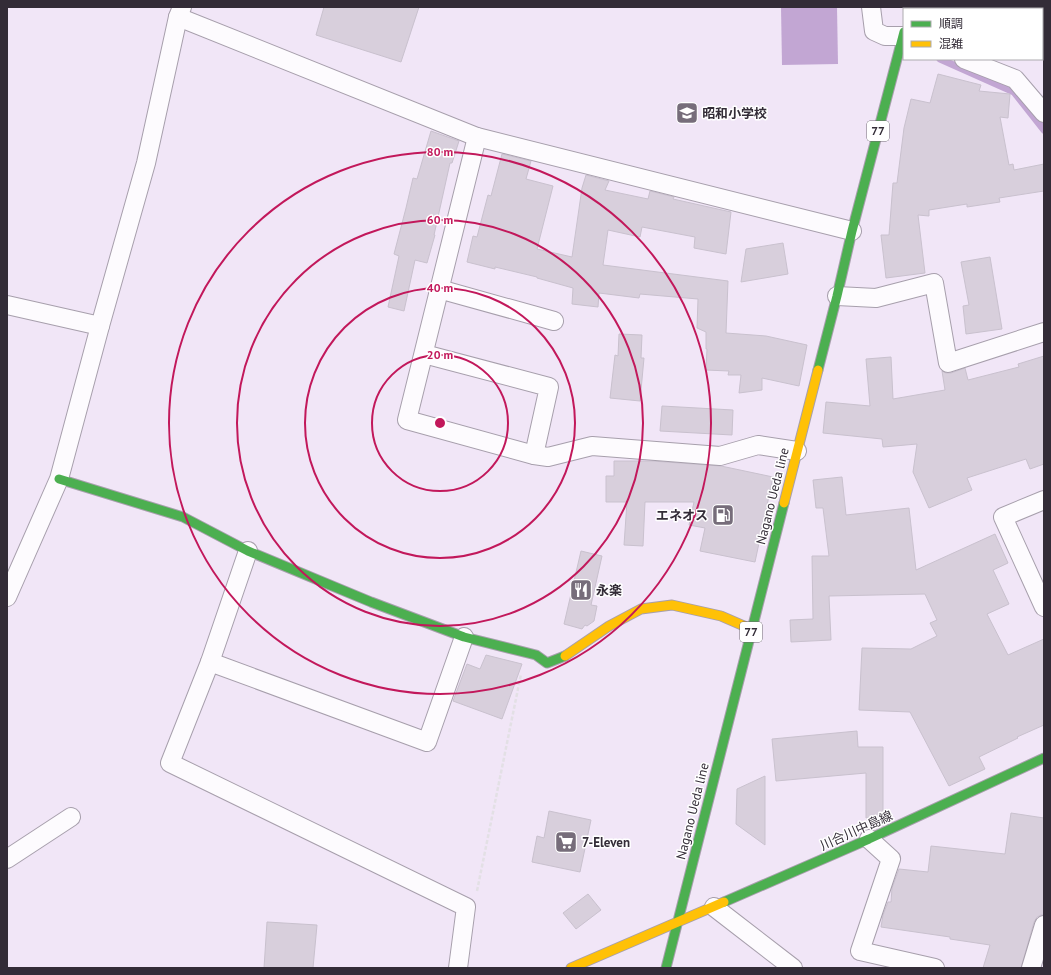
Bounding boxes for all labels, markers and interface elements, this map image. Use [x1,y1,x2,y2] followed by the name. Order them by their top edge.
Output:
[903,8,1043,60] legend
[939,16,963,31] text: 順調
[939,36,963,51] text: 混雑
[674,100,700,126] school or university icon: 昭和小学校
[702,105,767,122] place label: 昭和小学校
[867,121,889,141] road number: 77
[427,144,453,159] text: 80 m
[427,212,453,227] text: 60 m
[427,280,453,295] text: 40 m
[427,347,453,362] text: 20 m
[433,416,447,430] centre of rings
[752,446,793,546] street label: Nagano Ueda line
[710,502,736,528] fuel station icon: エネオス
[656,507,708,524] place label: エネオス
[568,577,594,603] restaurant icon: 永楽
[596,582,622,599] place label: 永楽
[740,622,762,642] road number: 77
[672,761,713,861] street label: Nagano Ueda line
[817,807,895,854] street label: 川合川中島線
[553,829,579,855] supermarket icon: 7-Eleven
[582,834,630,851] place label: 7-Eleven

